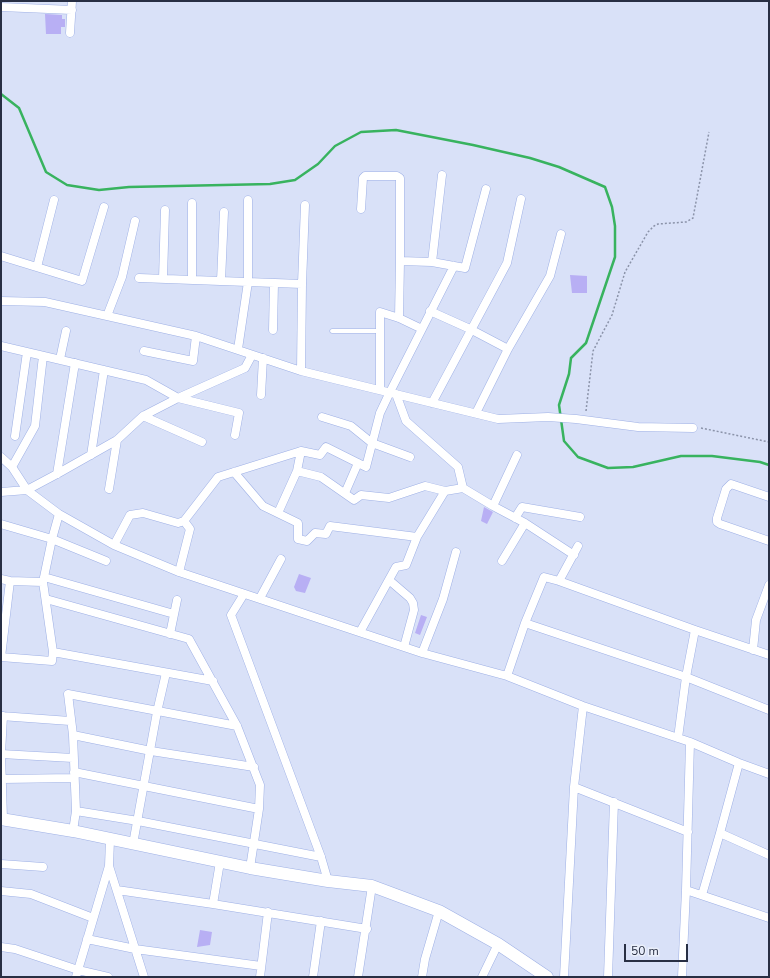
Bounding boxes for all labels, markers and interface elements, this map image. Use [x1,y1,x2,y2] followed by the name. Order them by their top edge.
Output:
[626,936,690,962] scale bar
[631,943,659,959] text: 50 m

